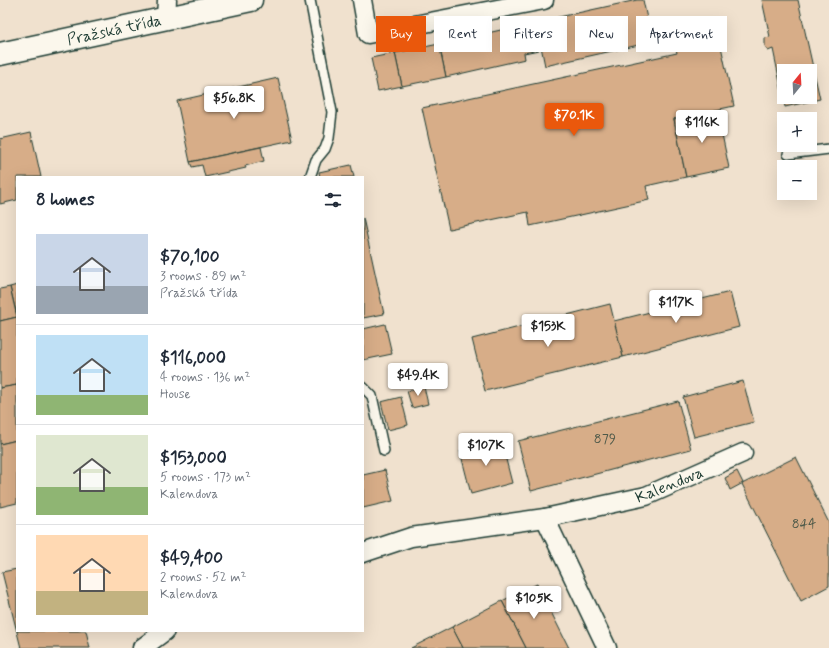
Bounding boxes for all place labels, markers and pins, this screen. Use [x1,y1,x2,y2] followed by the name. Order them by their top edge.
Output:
[201,86,267,120] pin: $56.8K
[541,103,607,137] pin: $70.1K
[674,110,730,144] pin: $116K
[648,290,704,324] pin: $117K
[520,314,576,348] pin: $153K
[385,363,451,397] pin: $49.4K
[458,433,514,467] pin: $107K
[506,586,562,620] pin: $105K

